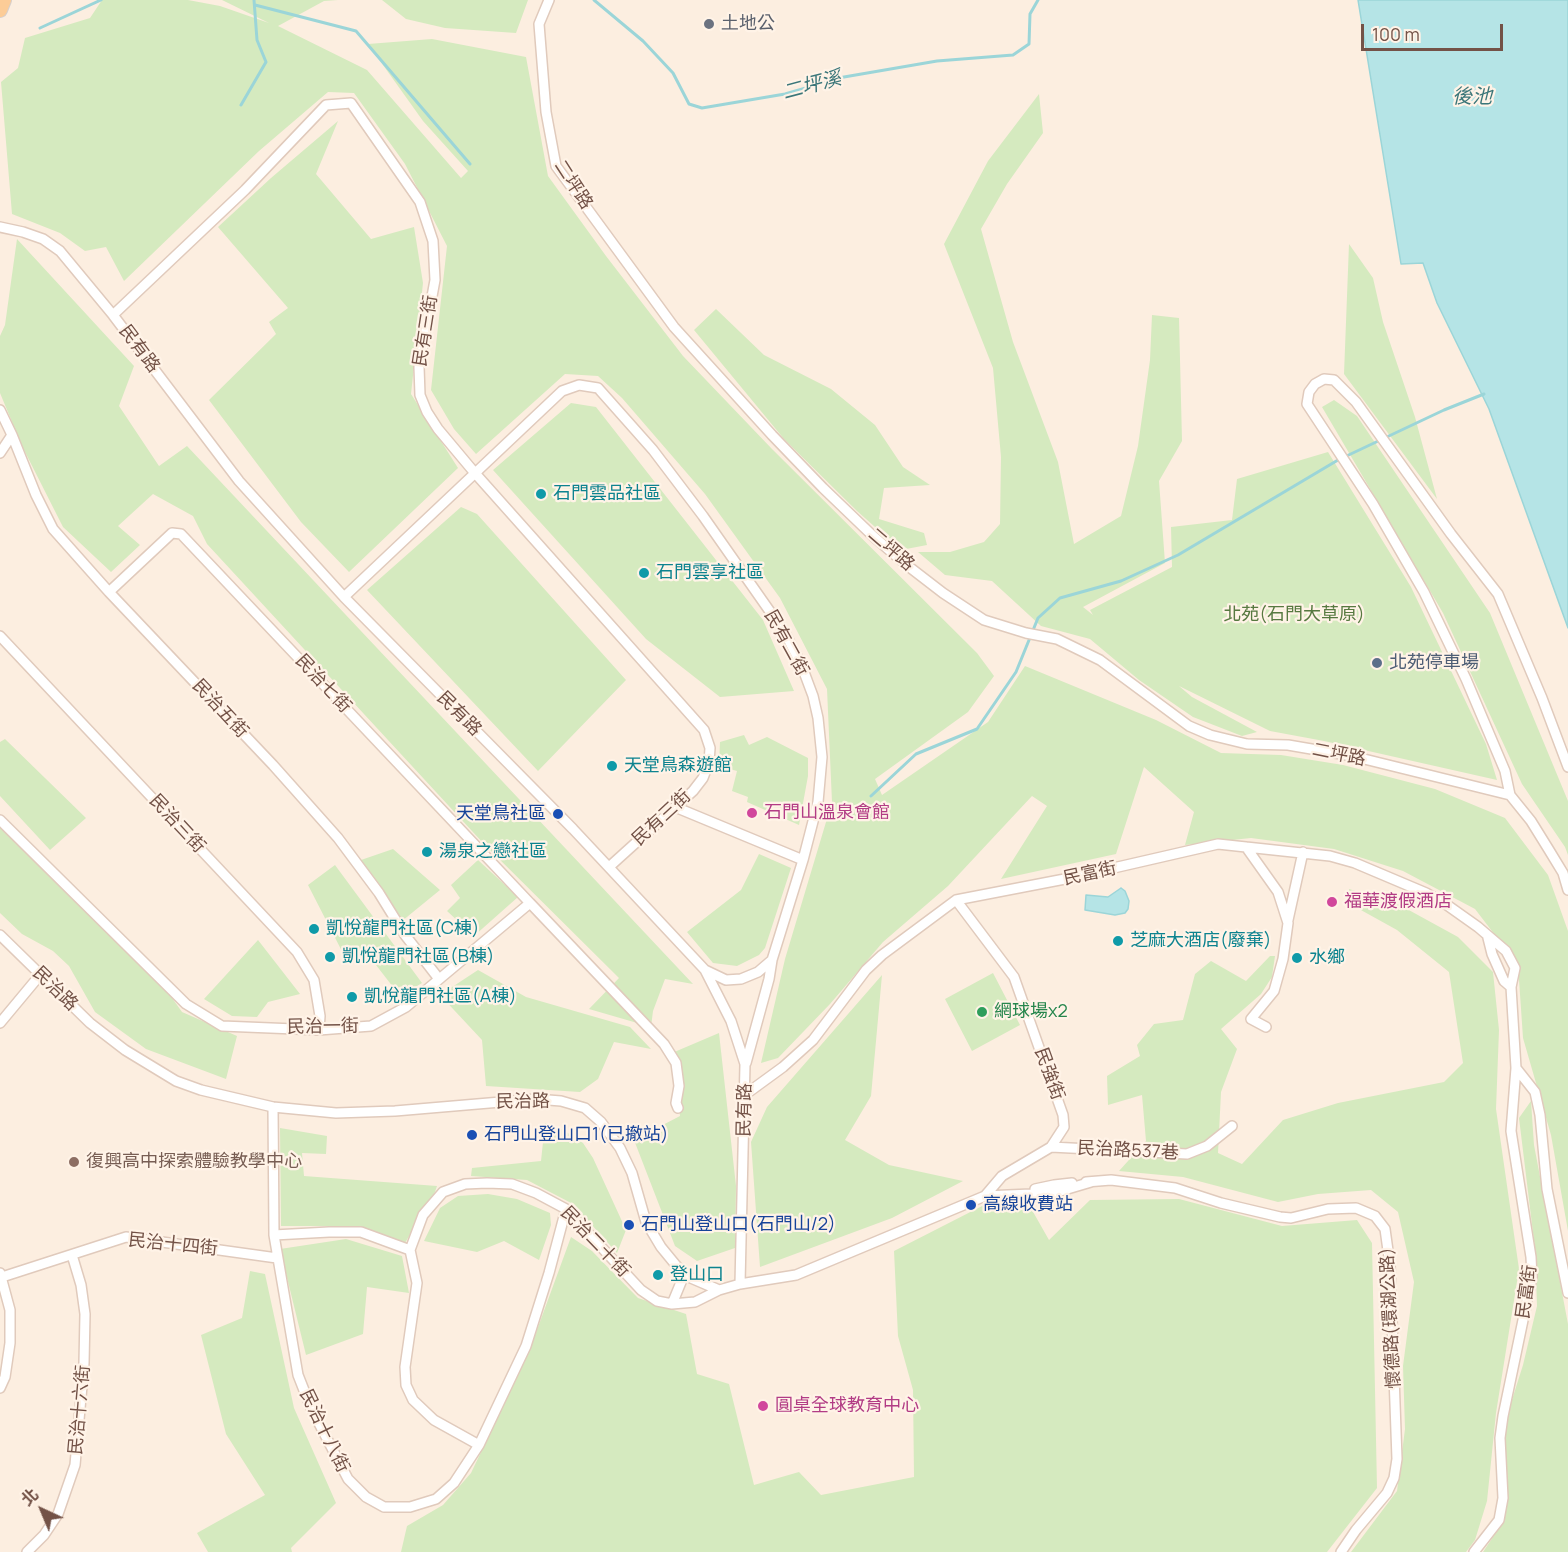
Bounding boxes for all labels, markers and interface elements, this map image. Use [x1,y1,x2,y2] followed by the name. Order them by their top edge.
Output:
[1364,12,1506,50] scale bar
[721,13,775,35] place label: 土地公
[702,17,716,31] marker: 土地公
[1372,22,1420,46] text: 100 m
[780,67,844,105] water label: 二坪溪
[1452,85,1492,109] water label: 後池
[549,156,597,214] street label: 二坪路
[410,294,442,368] street label: 民有三街
[114,321,164,377] street label: 民有路
[553,483,661,505] place label: 石門雲品社區
[534,487,548,501] marker: 石門雲品社區
[864,524,918,576] street label: 二坪路
[656,562,764,584] place label: 石門雲享社區
[637,566,651,580] marker: 石門雲享社區
[1223,604,1365,626] park label: 北苑(石門大草原)
[759,606,813,680] street label: 民有二街
[291,650,355,718] street label: 民治七街
[1389,652,1479,674] place label: 北苑停車場
[1370,656,1384,670] marker: 北苑停車場
[188,675,252,743] street label: 民治五街
[432,687,486,741] street label: 民有路
[1310,739,1368,771] street label: 二坪路
[624,755,732,777] place label: 天堂鳥森遊館
[605,759,619,773] marker: 天堂鳥森遊館
[628,786,696,850] street label: 民有三街
[145,790,209,858] street label: 民治三街
[764,802,890,824] place label: 石門山溫泉會館
[456,803,546,825] place label: 天堂鳥社區
[745,806,759,820] marker: 石門山溫泉會館
[551,807,565,821] marker: 天堂鳥社區
[439,841,547,863] place label: 湯泉之戀社區
[420,845,434,859] marker: 湯泉之戀社區
[1061,858,1119,890] street label: 民富街
[1344,891,1452,913] place label: 福華渡假酒店
[1325,895,1339,909] marker: 福華渡假酒店
[326,918,479,940] place label: 凱悅龍門社區(C棟)
[307,922,321,936] marker: 凱悅龍門社區(C棟)
[1130,930,1271,952] place label: 芝麻大酒店(廢棄)
[1111,934,1125,948] marker: 芝麻大酒店(廢棄)
[342,946,494,968] place label: 凱悅龍門社區(B棟)
[1309,947,1345,969] place label: 水鄉
[323,950,337,964] marker: 凱悅龍門社區(B棟)
[1290,951,1304,965] marker: 水鄉
[28,962,82,1016] street label: 民治路
[364,986,517,1008] place label: 凱悅龍門社區(A棟)
[345,990,359,1004] marker: 凱悅龍門社區(A棟)
[994,1001,1068,1023] place label: 網球場x2
[975,1005,989,1019] marker: 網球場x2
[287,1016,359,1038] street label: 民治一街
[1030,1045,1068,1103] street label: 民強街
[734,1083,756,1137] street label: 民有路
[496,1091,550,1113] street label: 民治路
[484,1124,668,1146] place label: 石門山登山口1(已撤站)
[465,1128,479,1142] marker: 石門山登山口1(已撤站)
[1077,1138,1179,1164] street label: 民治路537巷
[86,1151,302,1173] place label: 復興高中探索體驗教學中心
[67,1155,81,1169] marker: 復興高中探索體驗教學中心
[983,1194,1073,1216] place label: 高線收費站
[964,1198,978,1212] marker: 高線收費站
[556,1202,634,1282] street label: 民治二十街
[641,1214,836,1236] place label: 石門山登山口(石門山/2)
[622,1218,636,1232] marker: 石門山登山口(石門山/2)
[127,1230,219,1260] street label: 民治十四街
[1377,1247,1405,1389] street label: 懷德路(環湖公路)
[670,1264,724,1286] place label: 登山口
[1513,1264,1541,1320] street label: 民富街
[651,1268,665,1282] marker: 登山口
[65,1364,95,1456] street label: 民治十六街
[295,1386,353,1476] street label: 民治十八街
[775,1395,919,1417] place label: 圓桌全球教育中心
[756,1399,770,1413] marker: 圓桌全球教育中心
[12,1480,72,1540] north arrow
[16,1484,43,1511] text: 北

